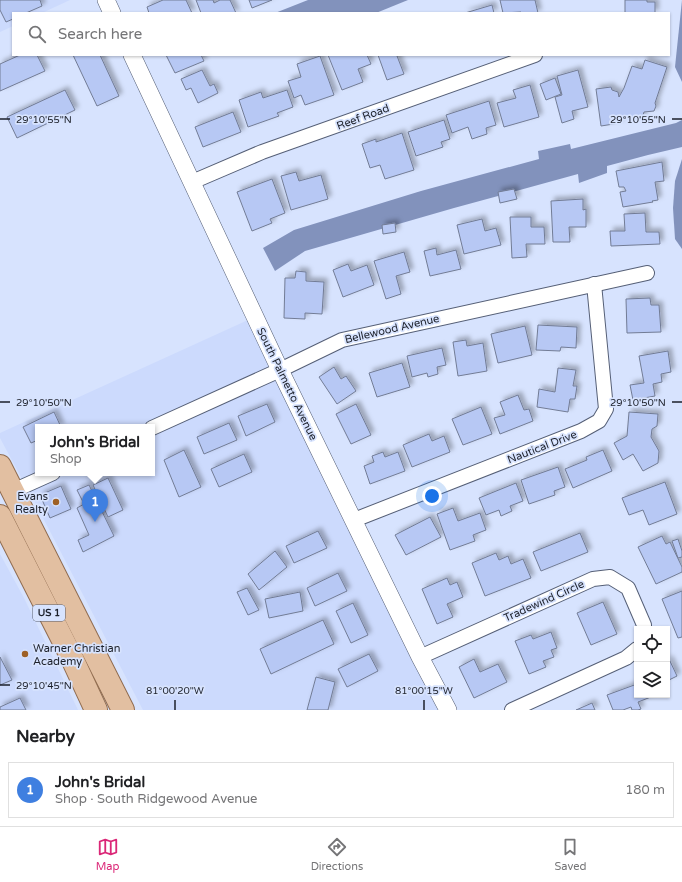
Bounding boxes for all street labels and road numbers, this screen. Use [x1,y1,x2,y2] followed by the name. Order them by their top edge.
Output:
[335,101,391,133] street label: Reef Road
[343,312,441,346] street label: Bellewood Avenue
[254,326,320,442] street label: South Palmetto Avenue
[505,428,579,466] street label: Nautical Drive
[502,577,586,625] street label: Tradewind Circle
[33,605,65,621] road number: US 1

